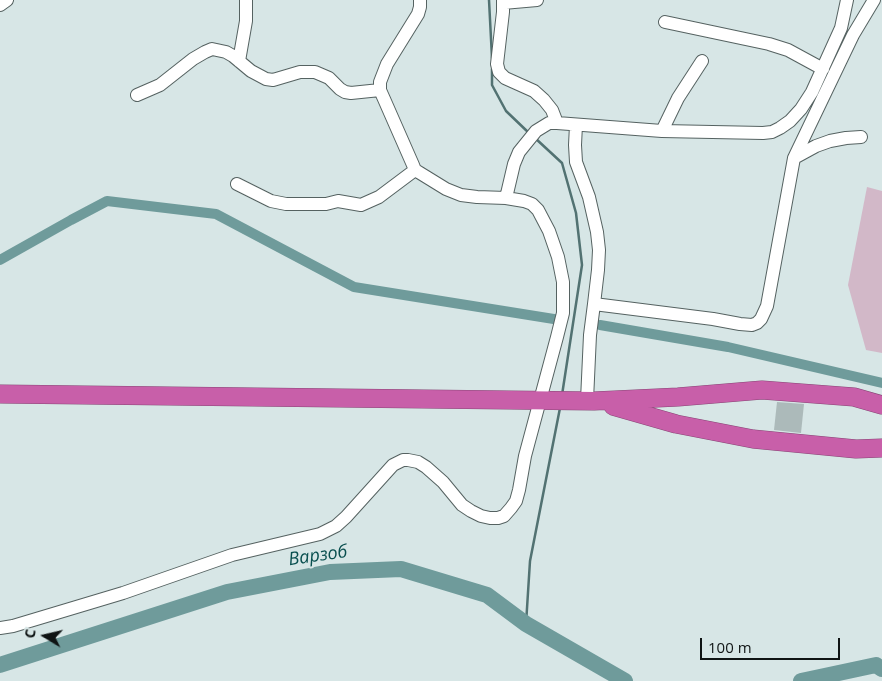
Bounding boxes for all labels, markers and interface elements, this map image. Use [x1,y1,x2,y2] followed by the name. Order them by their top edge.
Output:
[287,541,349,571] water label: Варзоб
[20,611,70,661] north arrow
[20,628,40,639] text: С
[702,628,842,660] scale bar
[708,637,752,657] text: 100 m

